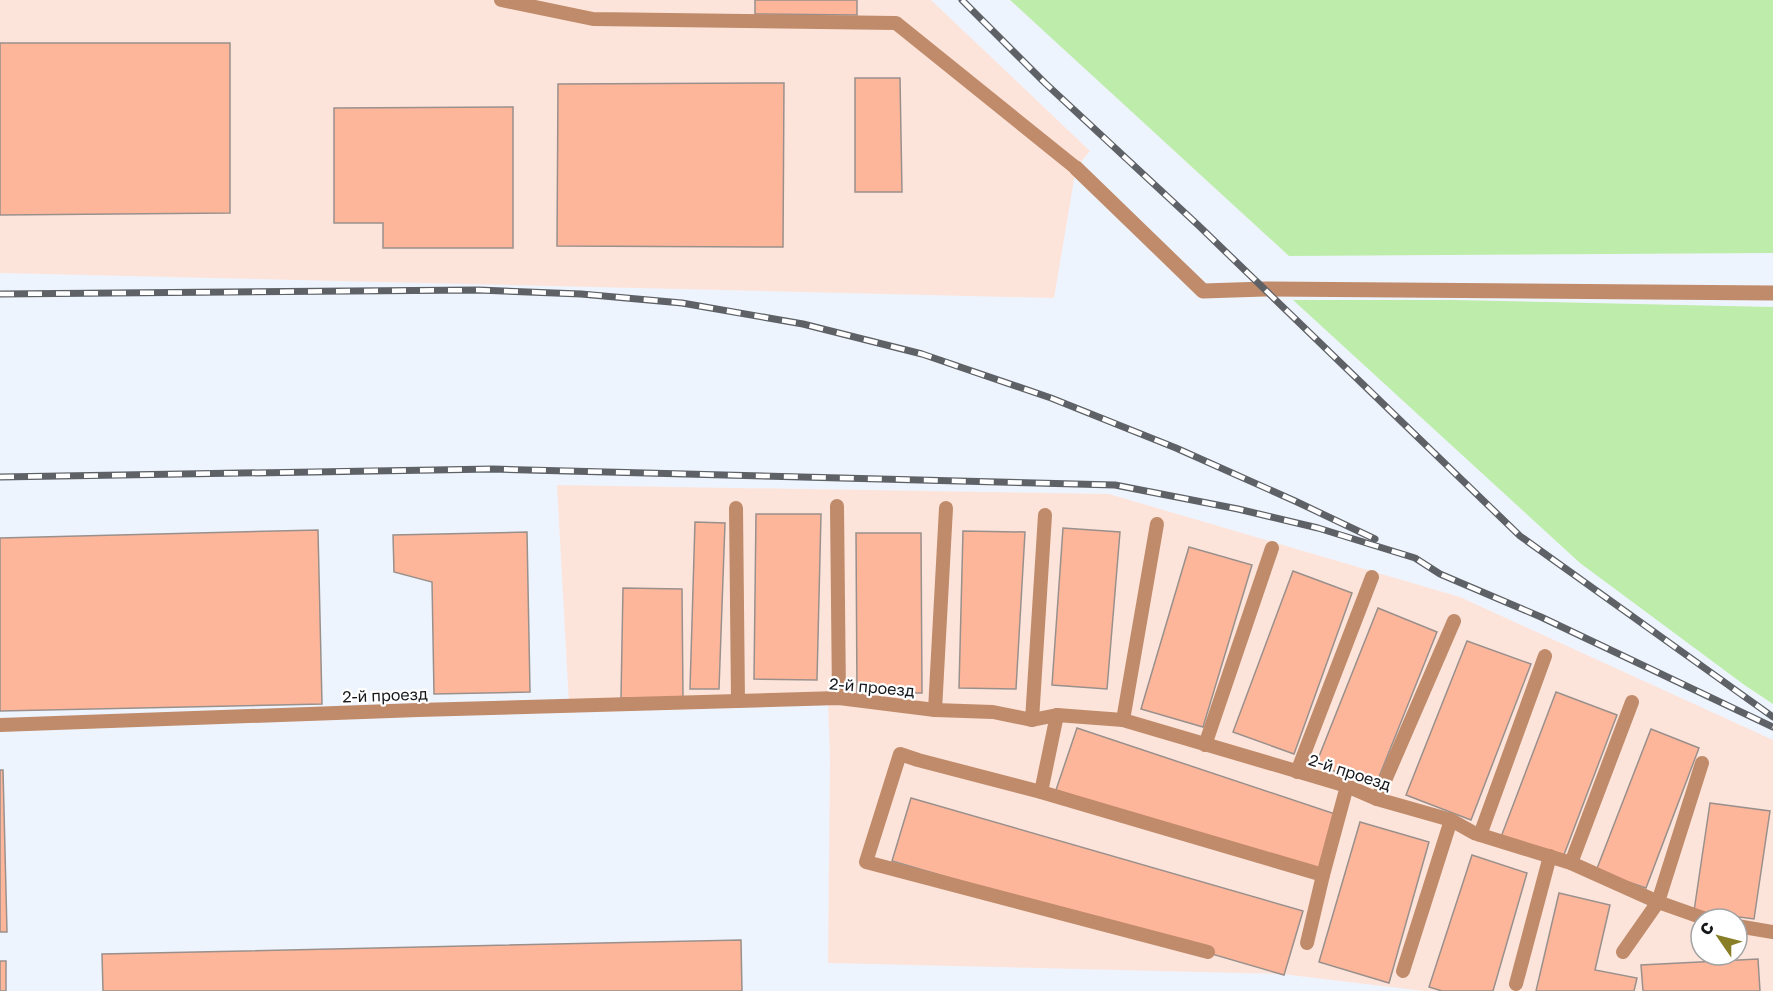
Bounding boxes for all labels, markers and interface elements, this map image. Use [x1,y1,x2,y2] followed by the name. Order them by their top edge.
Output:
[829,673,916,701] street label: 2-й проезд
[342,684,428,706] street label: 2-й проезд
[1306,749,1394,795] street label: 2-й проезд
[1689,907,1749,967] north arrow
[1695,918,1718,939] text: С

